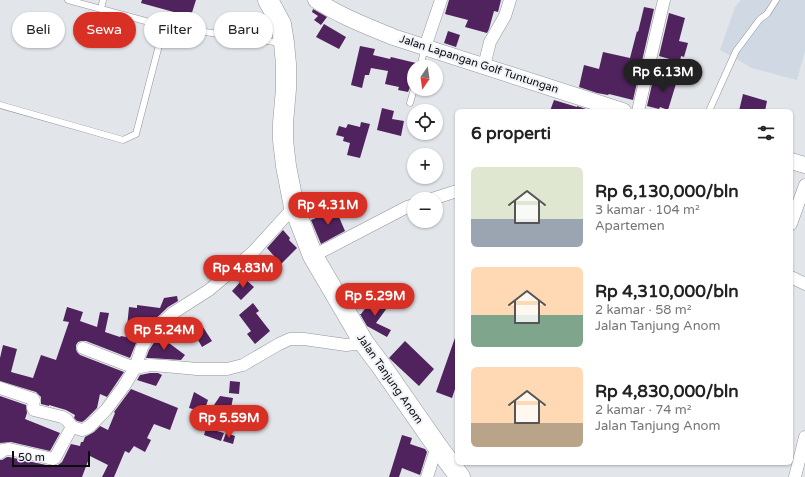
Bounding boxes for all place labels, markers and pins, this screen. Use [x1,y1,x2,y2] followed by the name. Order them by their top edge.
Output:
[622,59,704,93] pin: Rp 6.13M
[287,192,369,226] pin: Rp 4.31M
[202,255,284,289] pin: Rp 4.83M
[334,283,416,317] pin: Rp 5.29M
[123,317,205,351] pin: Rp 5.24M
[188,405,270,439] pin: Rp 5.59M

